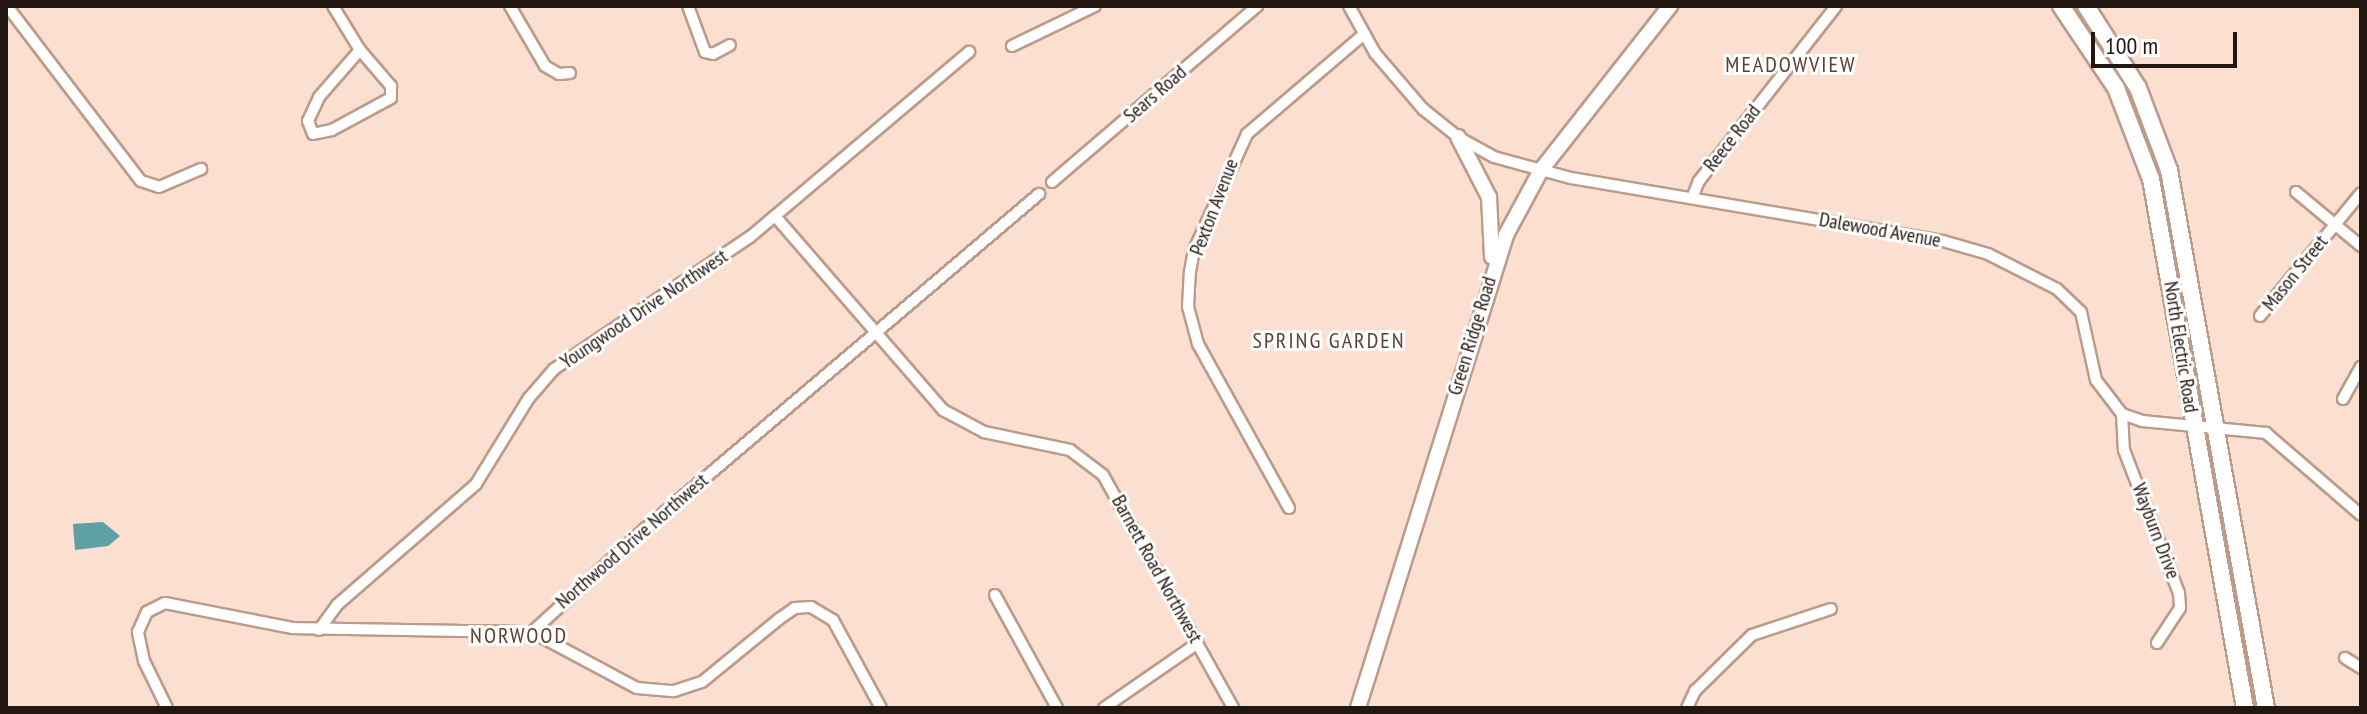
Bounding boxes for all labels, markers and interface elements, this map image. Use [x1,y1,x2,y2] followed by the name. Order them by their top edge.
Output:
[2095,16,2241,66] scale bar
[2105,30,2158,61] text: 100 m
[1725,52,1857,78] district label: MEADOWVIEW
[1119,60,1191,128] street label: Sears Road
[1698,100,1766,176] street label: Reece Road
[1184,155,1244,259] street label: Pexton Avenue
[1817,207,1943,253] street label: Dalewood Avenue
[2257,230,2333,316] street label: Mason Street
[556,244,732,374] street label: Youngwood Drive Northwest
[1443,274,1501,398] street label: Green Ridge Road
[2159,279,2203,415] street label: North Electric Road
[1253,328,1405,354] district label: SPRING GARDEN
[551,468,713,614] street label: Northwood Drive Northwest
[2127,480,2185,582] street label: Wayburn Drive
[1106,491,1208,647] street label: Barnett Road Northwest
[470,623,568,649] district label: NORWOOD

